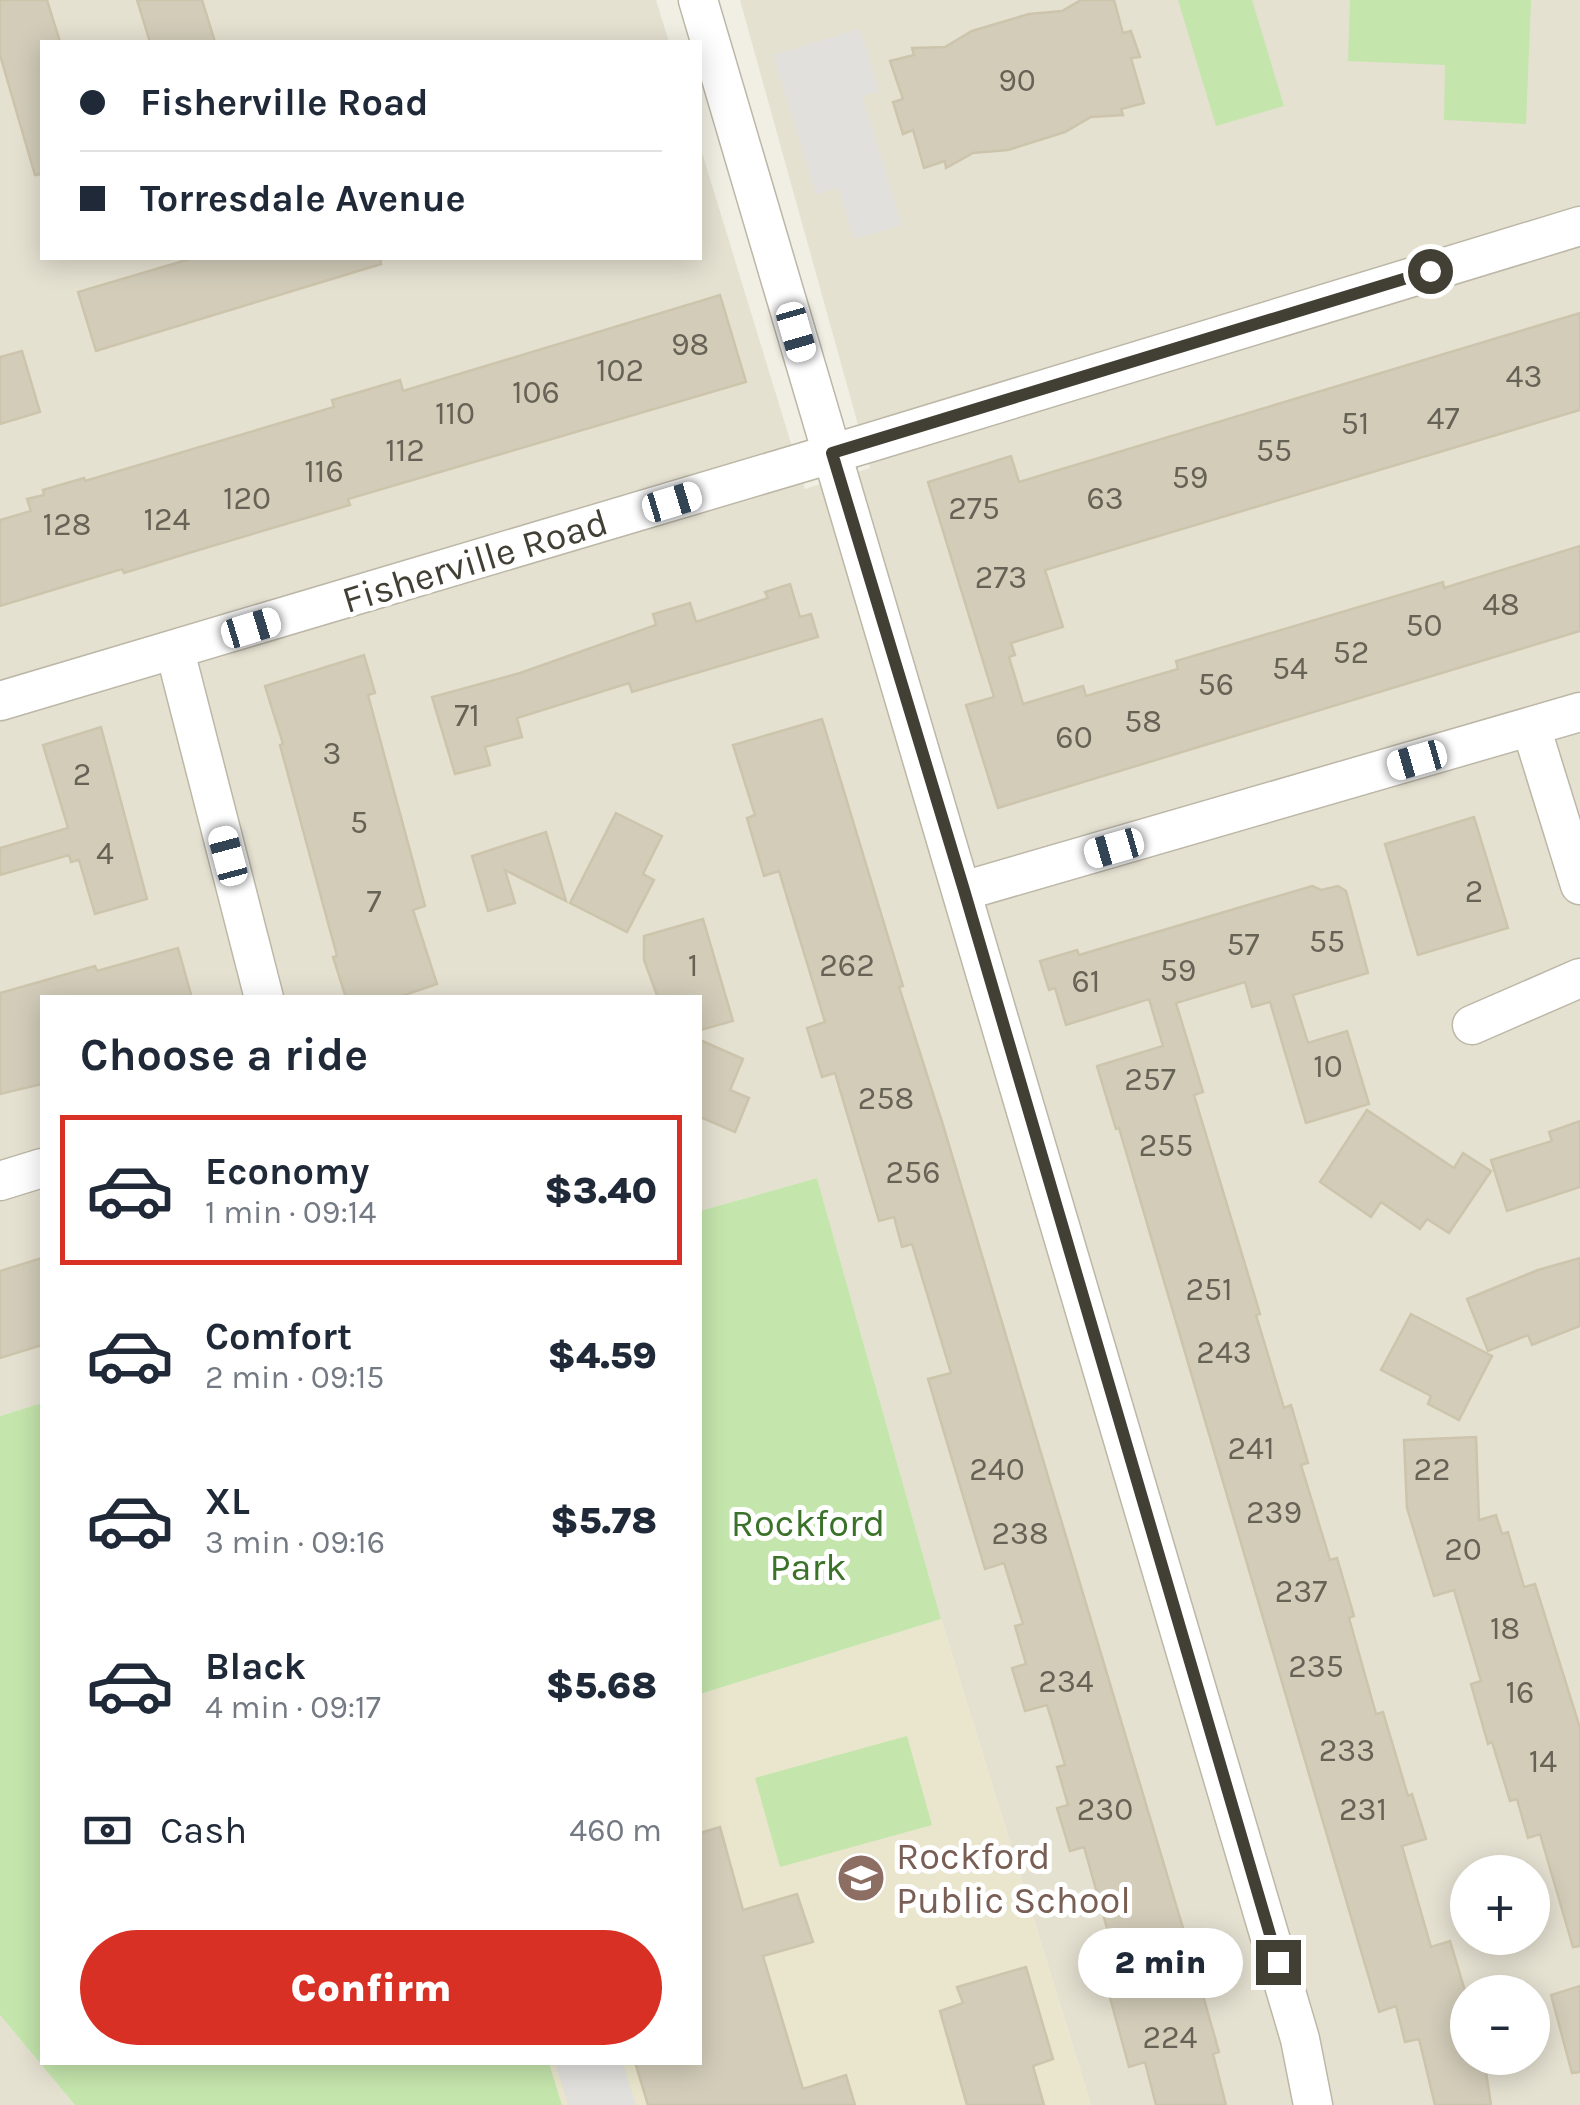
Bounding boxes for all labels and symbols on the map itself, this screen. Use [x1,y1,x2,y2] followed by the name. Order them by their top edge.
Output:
[998,62,1036,99] house number: 90
[1408,249,1453,294] route start
[773,299,819,365] car
[671,326,709,363] house number: 98
[596,352,644,389] house number: 102
[1506,358,1542,395] house number: 43
[512,374,560,411] house number: 106
[435,395,475,432] house number: 110
[1427,400,1459,437] house number: 47
[1341,405,1369,442] house number: 51
[385,432,425,469] house number: 112
[1256,432,1292,469] house number: 55
[304,453,344,490] house number: 116
[1172,459,1208,496] house number: 59
[639,479,705,525] car
[223,480,271,517] house number: 120
[1086,480,1124,517] house number: 63
[948,490,1000,527] house number: 275
[337,499,613,623] street label: Fisherville Road
[144,501,191,538] house number: 124
[43,506,91,543] house number: 128
[975,559,1027,596] house number: 273
[1482,586,1520,623] house number: 48
[218,605,284,651] car
[1405,607,1443,644] house number: 50
[1333,634,1369,671] house number: 52
[1272,650,1308,687] house number: 54
[1198,666,1234,703] house number: 56
[454,697,480,734] house number: 71
[1124,703,1162,740] house number: 58
[1055,719,1093,756] house number: 60
[323,735,341,772] house number: 3
[1384,737,1450,783] car
[73,756,91,793] house number: 2
[350,804,368,841] house number: 5
[206,823,250,889] car
[1081,825,1147,871] car
[96,835,114,872] house number: 4
[1465,873,1483,910] house number: 2
[366,883,382,920] house number: 7
[1309,923,1345,960] house number: 55
[1226,926,1260,963] house number: 57
[688,947,698,984] house number: 1
[819,947,875,984] house number: 262
[1160,952,1196,989] house number: 59
[1072,963,1100,1000] house number: 61
[1313,1048,1343,1085] house number: 10
[1124,1061,1176,1098] house number: 257
[858,1080,914,1117] house number: 258
[1139,1127,1193,1164] house number: 255
[886,1154,940,1191] house number: 256
[1185,1271,1233,1308] house number: 251
[1196,1334,1252,1371] house number: 243
[1228,1430,1275,1467] house number: 241
[969,1451,1025,1488] house number: 240
[1413,1451,1451,1488] house number: 22
[1246,1494,1302,1531] house number: 239
[731,1501,885,1590] park label: Rockford Park
[991,1515,1049,1552] house number: 238
[1444,1531,1482,1568] house number: 20
[1275,1573,1327,1610] house number: 237
[1490,1610,1520,1647] house number: 18
[1288,1648,1344,1685] house number: 235
[1038,1663,1094,1700] house number: 234
[1506,1674,1534,1711] house number: 16
[1319,1732,1375,1769] house number: 233
[1529,1743,1557,1780] house number: 14
[1077,1791,1133,1828] house number: 230
[1339,1791,1387,1828] house number: 231
[896,1834,1131,1923] place label: Rockford Public School
[835,1852,887,1904] school or university icon: Rockford Public School
[1078,1927,1243,1997] callout: 2 min
[1256,1940,1301,1985] route end
[1143,2019,1198,2056] house number: 224

